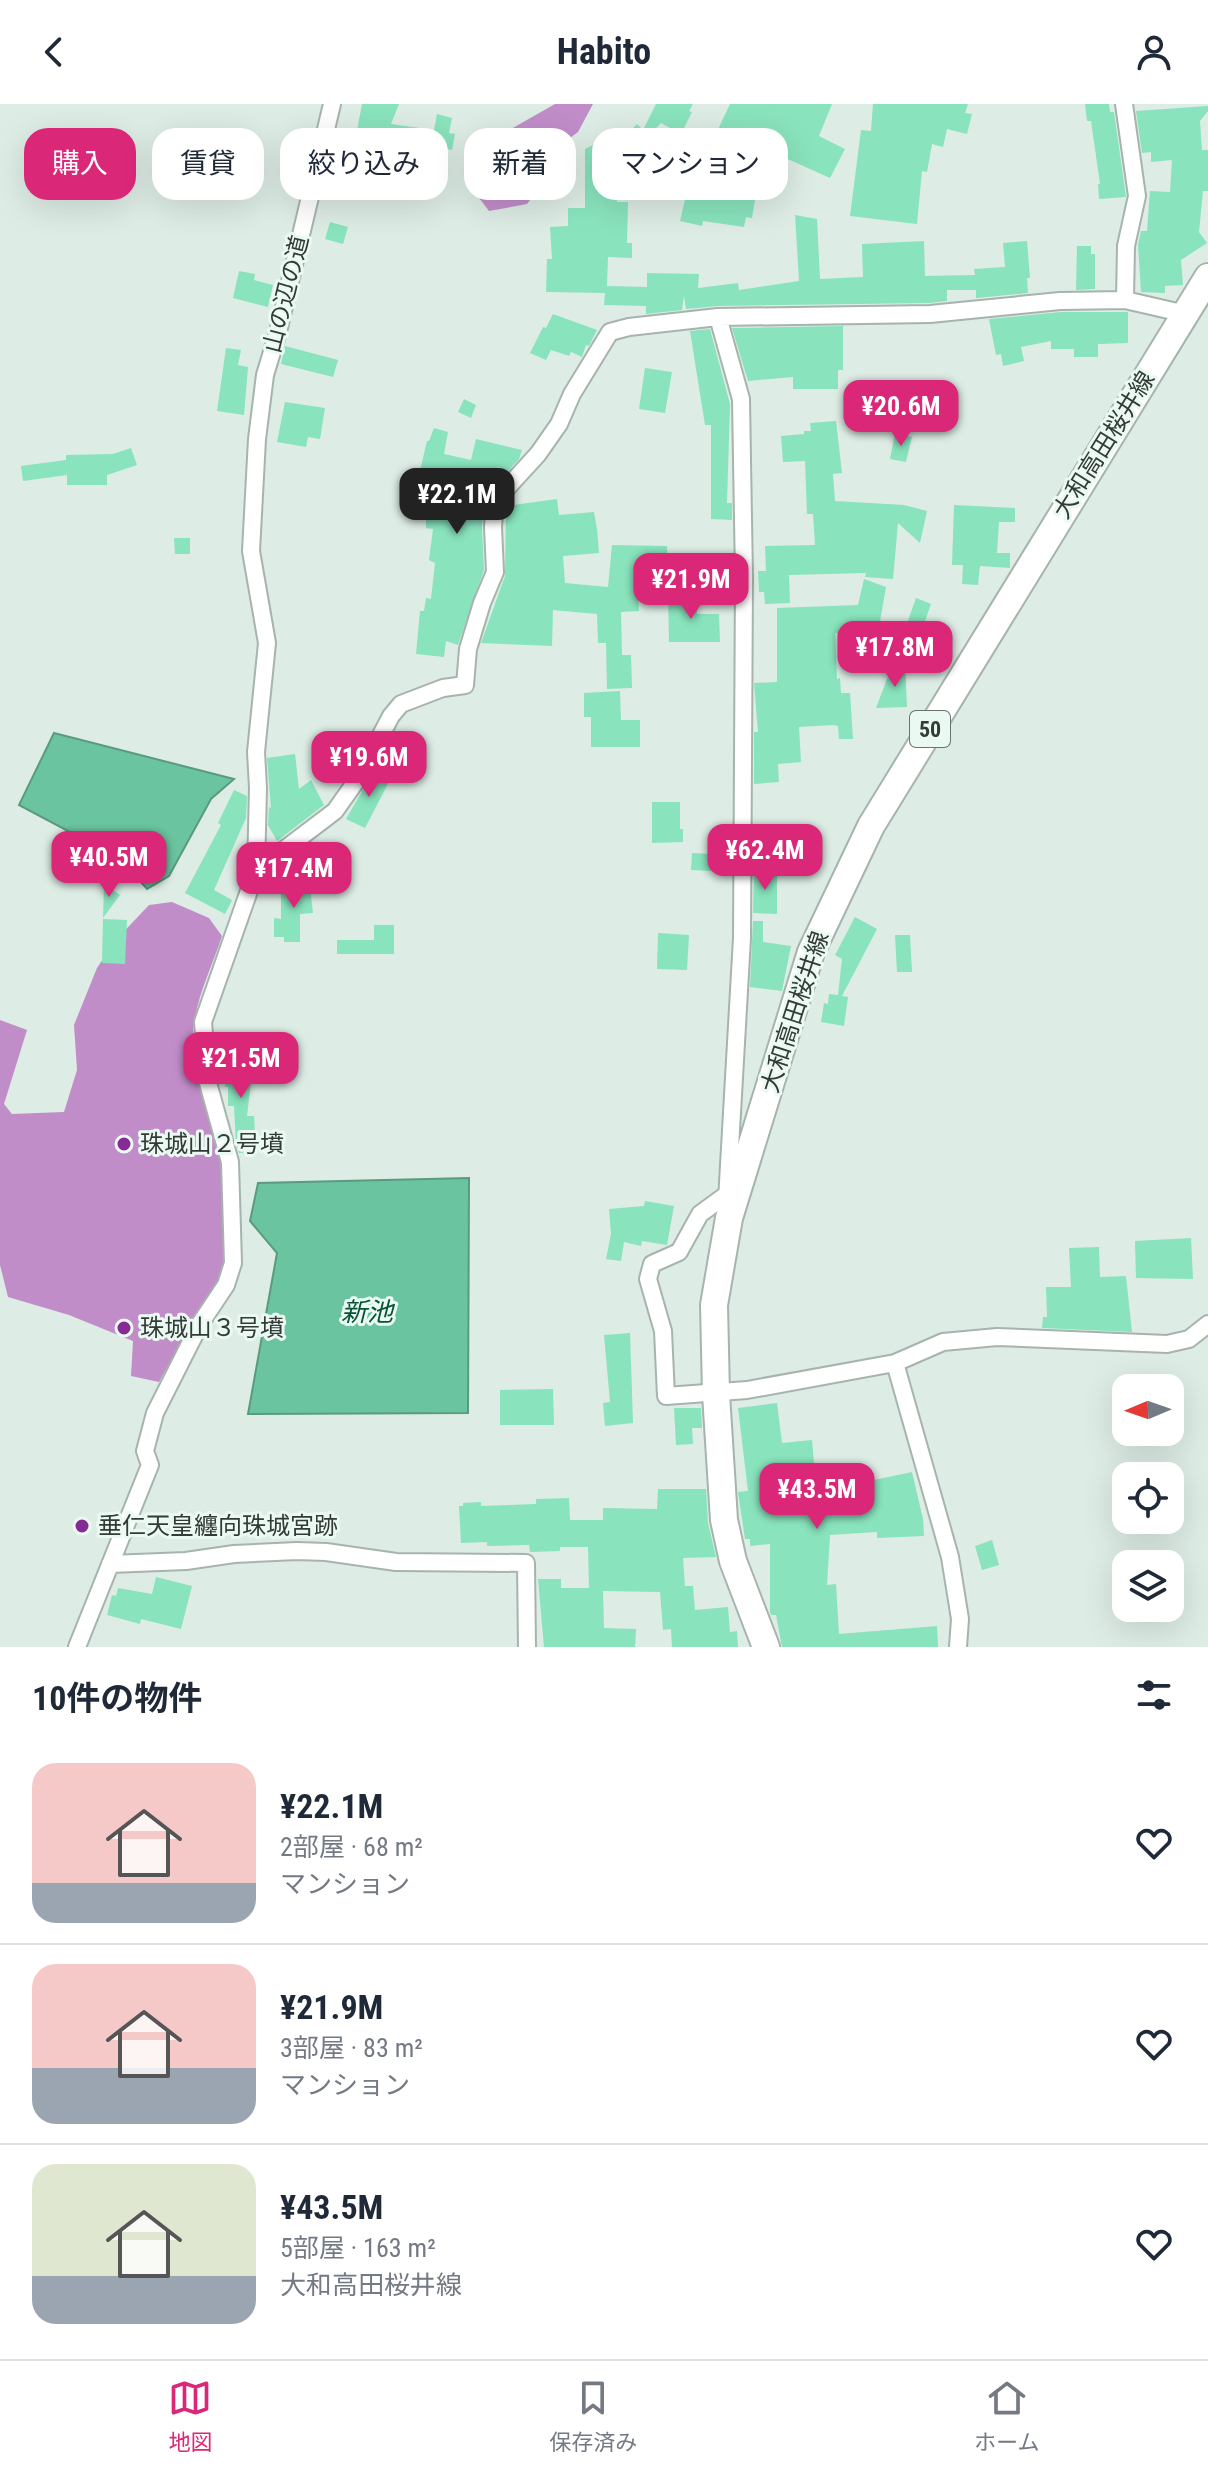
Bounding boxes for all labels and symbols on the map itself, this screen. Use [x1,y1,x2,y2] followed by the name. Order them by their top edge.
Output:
[258,232,314,356] street label: 山の辺の道
[1048,366,1160,524] street label: 大和高田桜井線
[836,380,966,448] pin: ¥20.6M
[392,468,522,536] pin: ¥22.1M
[626,553,756,621] pin: ¥21.9M
[830,621,960,689] pin: ¥17.8M
[910,711,950,747] road number: 50
[304,731,434,799] pin: ¥19.6M
[700,824,830,892] pin: ¥62.4M
[44,831,174,899] pin: ¥40.5M
[229,842,359,910] pin: ¥17.4M
[756,928,834,1096] street label: 大和高田桜井線
[176,1032,306,1100] pin: ¥21.5M
[140,1130,284,1158] place label: 珠城山２号墳
[115,1135,133,1153] marker: 珠城山２号墳
[341,1297,396,1327] water label: 新池
[140,1314,284,1342] place label: 珠城山３号墳
[115,1319,133,1337] marker: 珠城山３号墳
[1112,1374,1184,1446] north arrow
[752,1463,882,1531] pin: ¥43.5M
[98,1512,338,1540] place label: 垂仁天皇纏向珠城宮跡
[73,1517,91,1535] marker: 垂仁天皇纏向珠城宮跡

